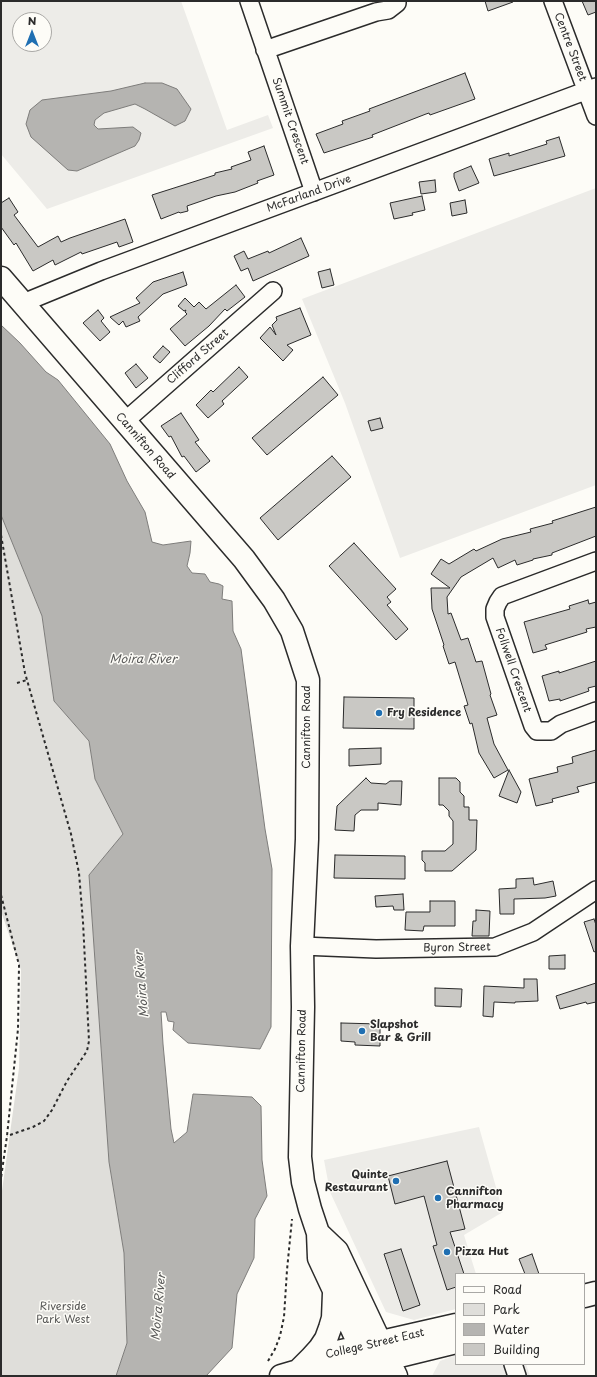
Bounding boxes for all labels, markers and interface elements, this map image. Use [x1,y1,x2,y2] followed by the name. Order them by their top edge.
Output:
[551,11,589,83] street label: Centre Street
[12,12,52,52] north arrow
[28,12,36,29] text: N
[269,76,311,166] street label: Summit Crescent
[265,173,353,215] street label: McFarland Drive
[165,327,231,387] street label: Clifford Street
[113,410,177,482] street label: Cannifton Road
[492,626,534,714] street label: Follwell Crescent
[109,653,177,667] water label: Moira River
[300,685,314,769] street label: Cannifton Road
[387,706,461,720] place label: Fry Residence
[374,708,384,718] marker: Fry Residence
[423,941,491,955] street label: Byron Street
[132,950,152,1018] water label: Moira River
[295,1009,309,1093] street label: Cannifton Road
[370,1018,431,1044] place label: Slapshot Bar & Grill
[357,1026,367,1036] marker: Slapshot Bar & Grill
[325,1168,388,1194] place label: Quinte Restaurant
[391,1176,401,1186] marker: Quinte Restaurant
[446,1185,504,1211] place label: Cannifton Pharmacy
[433,1193,443,1203] marker: Cannifton Pharmacy
[455,1245,509,1259] place label: Pizza Hut
[442,1247,452,1257] marker: Pizza Hut
[149,1273,169,1341] water label: Moira River
[455,1273,585,1365] legend
[493,1280,522,1298] text: Road
[36,1300,90,1326] park label: Riverside Park West
[493,1300,520,1318] text: Park
[493,1320,529,1338] text: Water
[324,1326,426,1362] street label: College Street East
[493,1340,540,1358] text: Building

